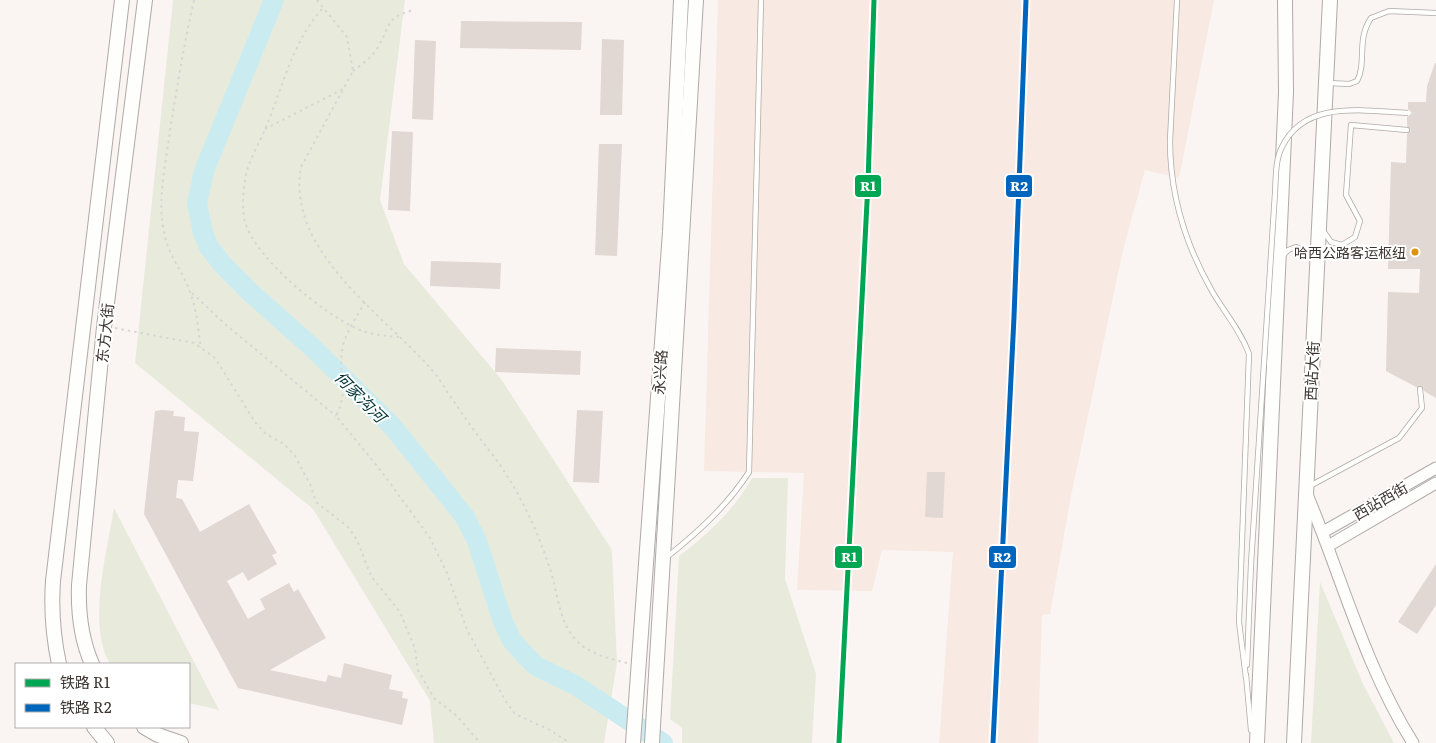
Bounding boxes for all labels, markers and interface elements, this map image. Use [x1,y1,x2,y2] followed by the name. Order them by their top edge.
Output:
[854,174,882,198] line badge: R1
[1005,174,1033,198] line badge: R2
[860,175,876,195] text: R1
[1010,175,1028,195] text: R2
[1294,242,1406,262] place label: 哈西公路客运枢纽
[1410,247,1420,257] marker: 哈西公路客运枢纽
[89,302,119,364] street label: 东方大街
[1298,340,1324,402] street label: 西站大街
[646,349,672,395] street label: 永兴路
[330,365,394,429] water label: 何家沟河
[1348,475,1412,525] street label: 西站西街
[834,545,863,569] line badge: R1
[988,545,1017,569] line badge: R2
[841,546,857,566] text: R1
[993,546,1011,566] text: R2
[15,663,190,728] legend
[60,670,110,693] text: 铁路 R1
[60,695,112,718] text: 铁路 R2

